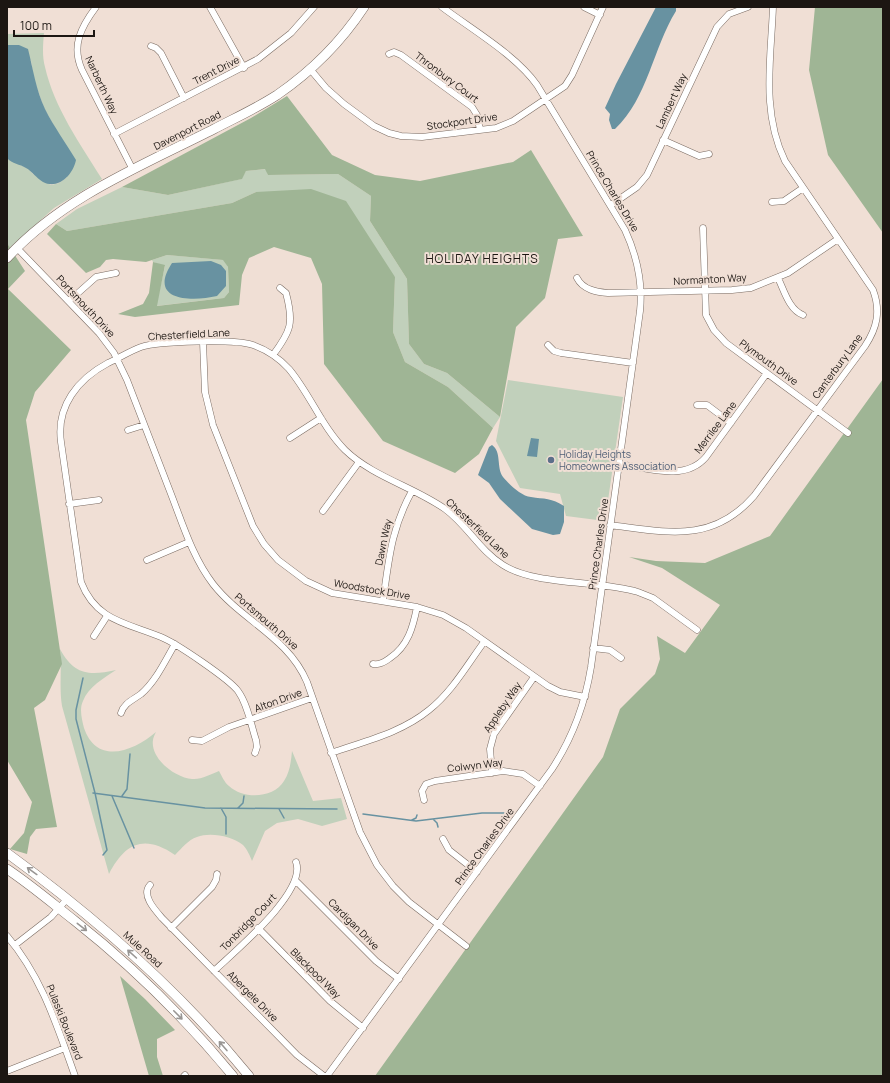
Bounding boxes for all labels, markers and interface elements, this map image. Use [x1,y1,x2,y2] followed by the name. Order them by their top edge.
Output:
[14,12,94,38] scale bar
[20,17,52,34] text: 100 m
[412,48,482,106] street label: Thronbury Court
[191,52,242,88] street label: Trent Drive
[82,54,122,117] street label: Narberth Way
[652,70,690,131] street label: Lambert Way
[151,107,223,153] street label: Davenport Road
[426,109,498,133] street label: Stockport Drive
[583,148,643,234] street label: Prince Charles Drive
[425,250,539,267] district label: HOLIDAY HEIGHTS
[673,270,748,288] street label: Normanton Way
[53,272,119,340] street label: Portsmouth Drive
[148,325,230,343] street label: Chesterfield Lane
[809,331,865,401] street label: Canterbury Lane
[737,336,801,388] street label: Plymouth Drive
[691,398,739,456] street label: Merrilee Lane
[559,447,676,473] place label: Holiday Heights Homeowners Association
[546,455,556,465] marker: Holiday Heights Homeowners Association
[443,495,513,561] street label: Chesterfield Lane
[585,497,611,591] street label: Prince Charles Drive
[371,517,395,567] street label: Dawn Way
[333,575,411,603] street label: Woodstock Drive
[232,589,302,653] street label: Portsmouth Drive
[480,678,525,735] street label: Appleby Way
[252,685,304,715] street label: Alton Drive
[447,755,504,775] street label: Colwyn Way
[451,804,517,887] street label: Prince Charles Drive
[26,867,37,875] one-way arrow
[217,890,279,954] street label: Tonbridge Court
[325,895,383,953] street label: Cardigan Drive
[77,922,88,931] one-way arrow
[120,928,166,970] street label: Mule Road
[288,945,345,1002] street label: Blackpool Way
[127,949,138,958] one-way arrow
[224,967,282,1025] street label: Abergele Drive
[43,982,87,1062] street label: Pulaski Boulevard
[173,1010,182,1020] one-way arrow
[219,1041,228,1052] one-way arrow

